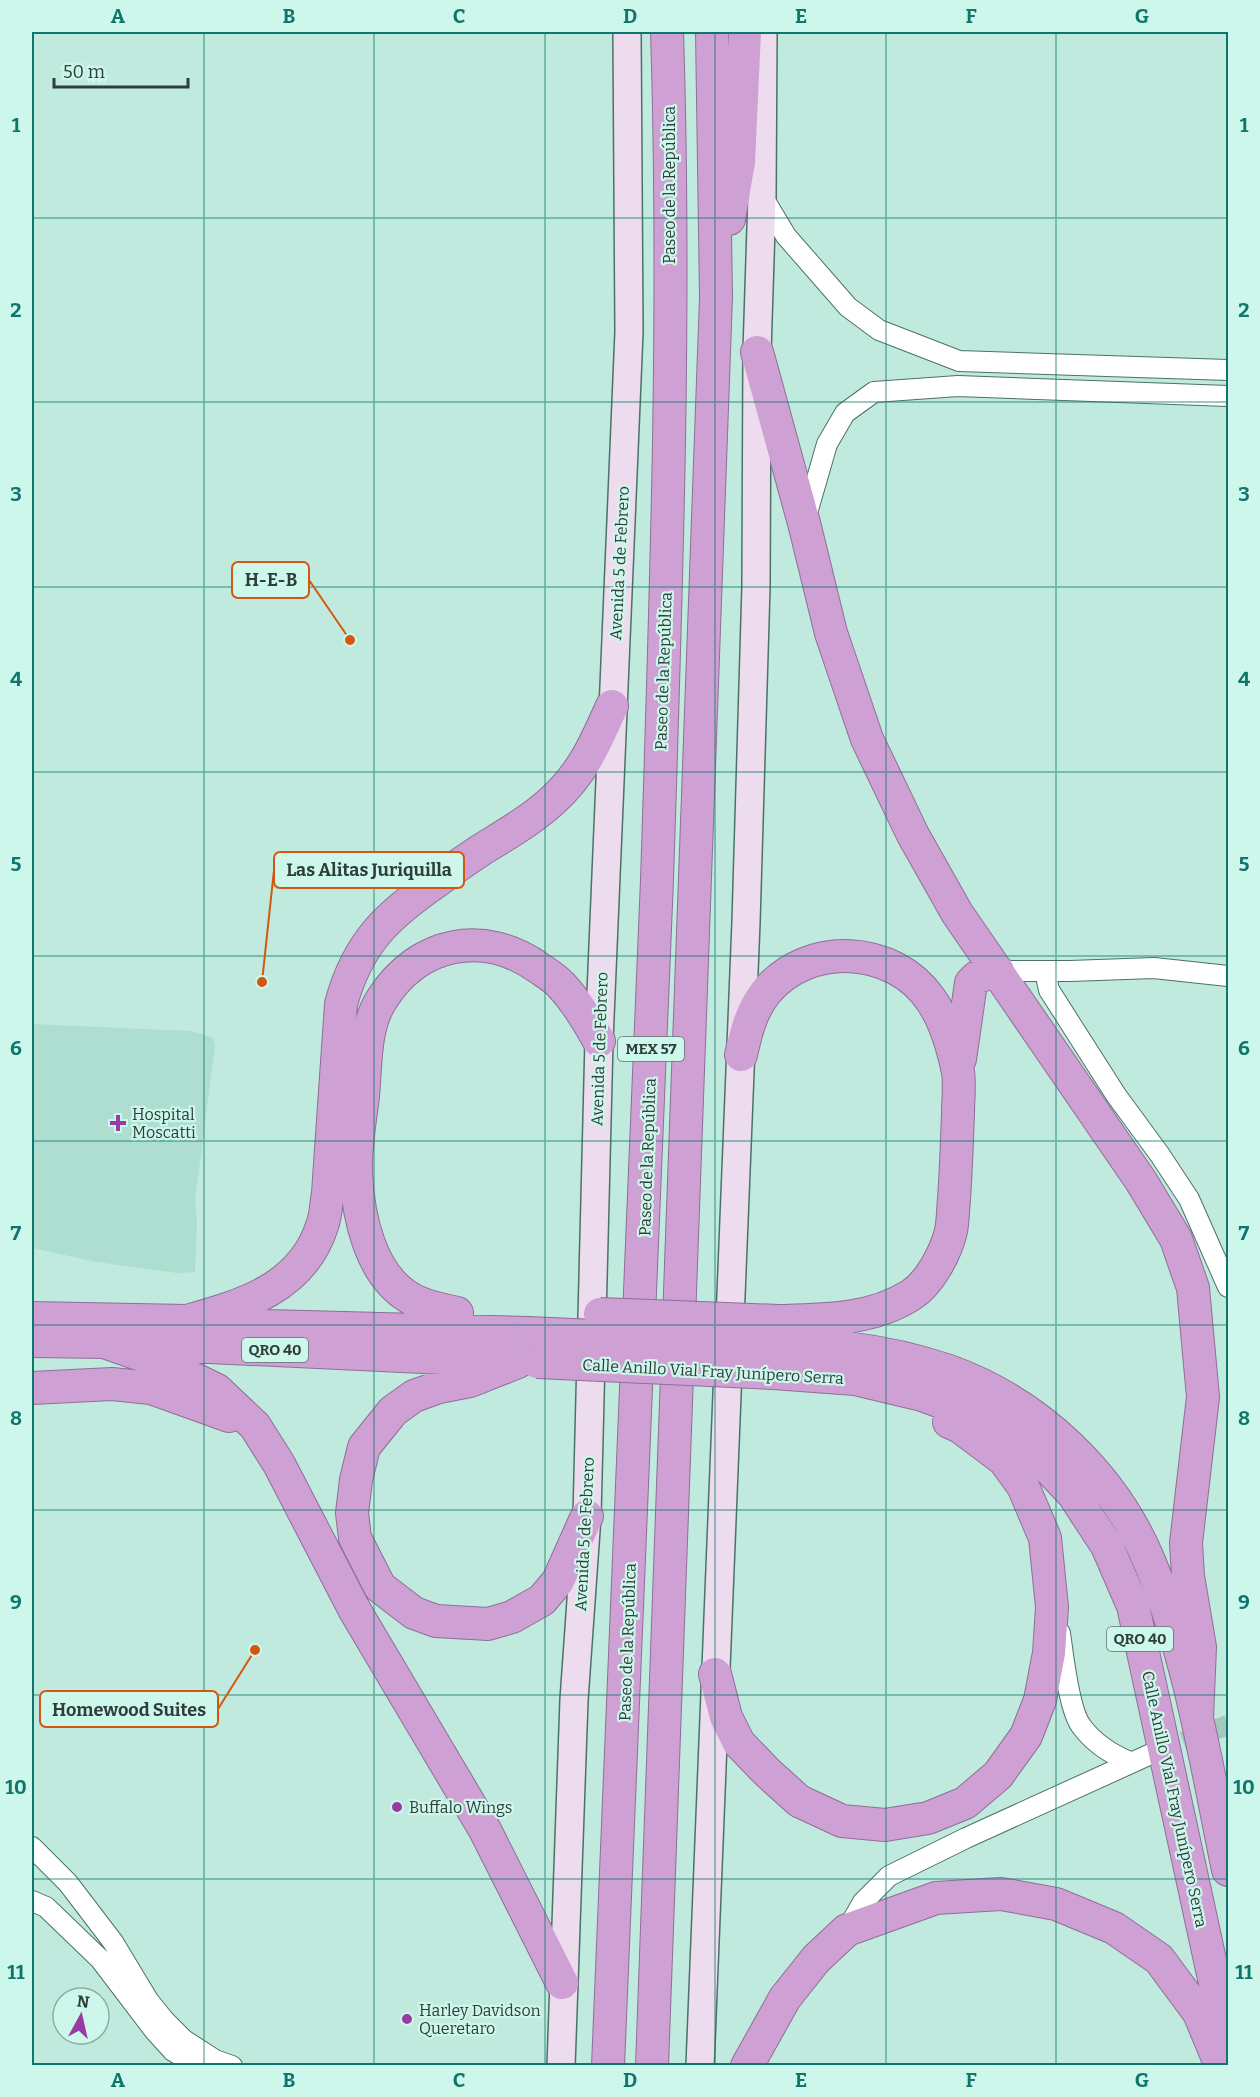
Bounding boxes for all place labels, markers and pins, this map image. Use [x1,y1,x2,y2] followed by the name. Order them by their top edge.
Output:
[232,562,309,598] callout: H-E-B
[274,852,464,888] callout: Las Alitas Juriquilla
[132,1105,196,1142] place label: Hospital Moscatti
[109,1114,127,1132] marker: Hospital Moscatti
[40,1691,218,1727] callout: Homewood Suites
[409,1798,513,1817] place label: Buffalo Wings
[390,1800,404,1814] marker: Buffalo Wings
[419,2001,541,2038] place label: Harley Davidson Queretaro
[400,2012,414,2026] marker: Harley Davidson Queretaro

